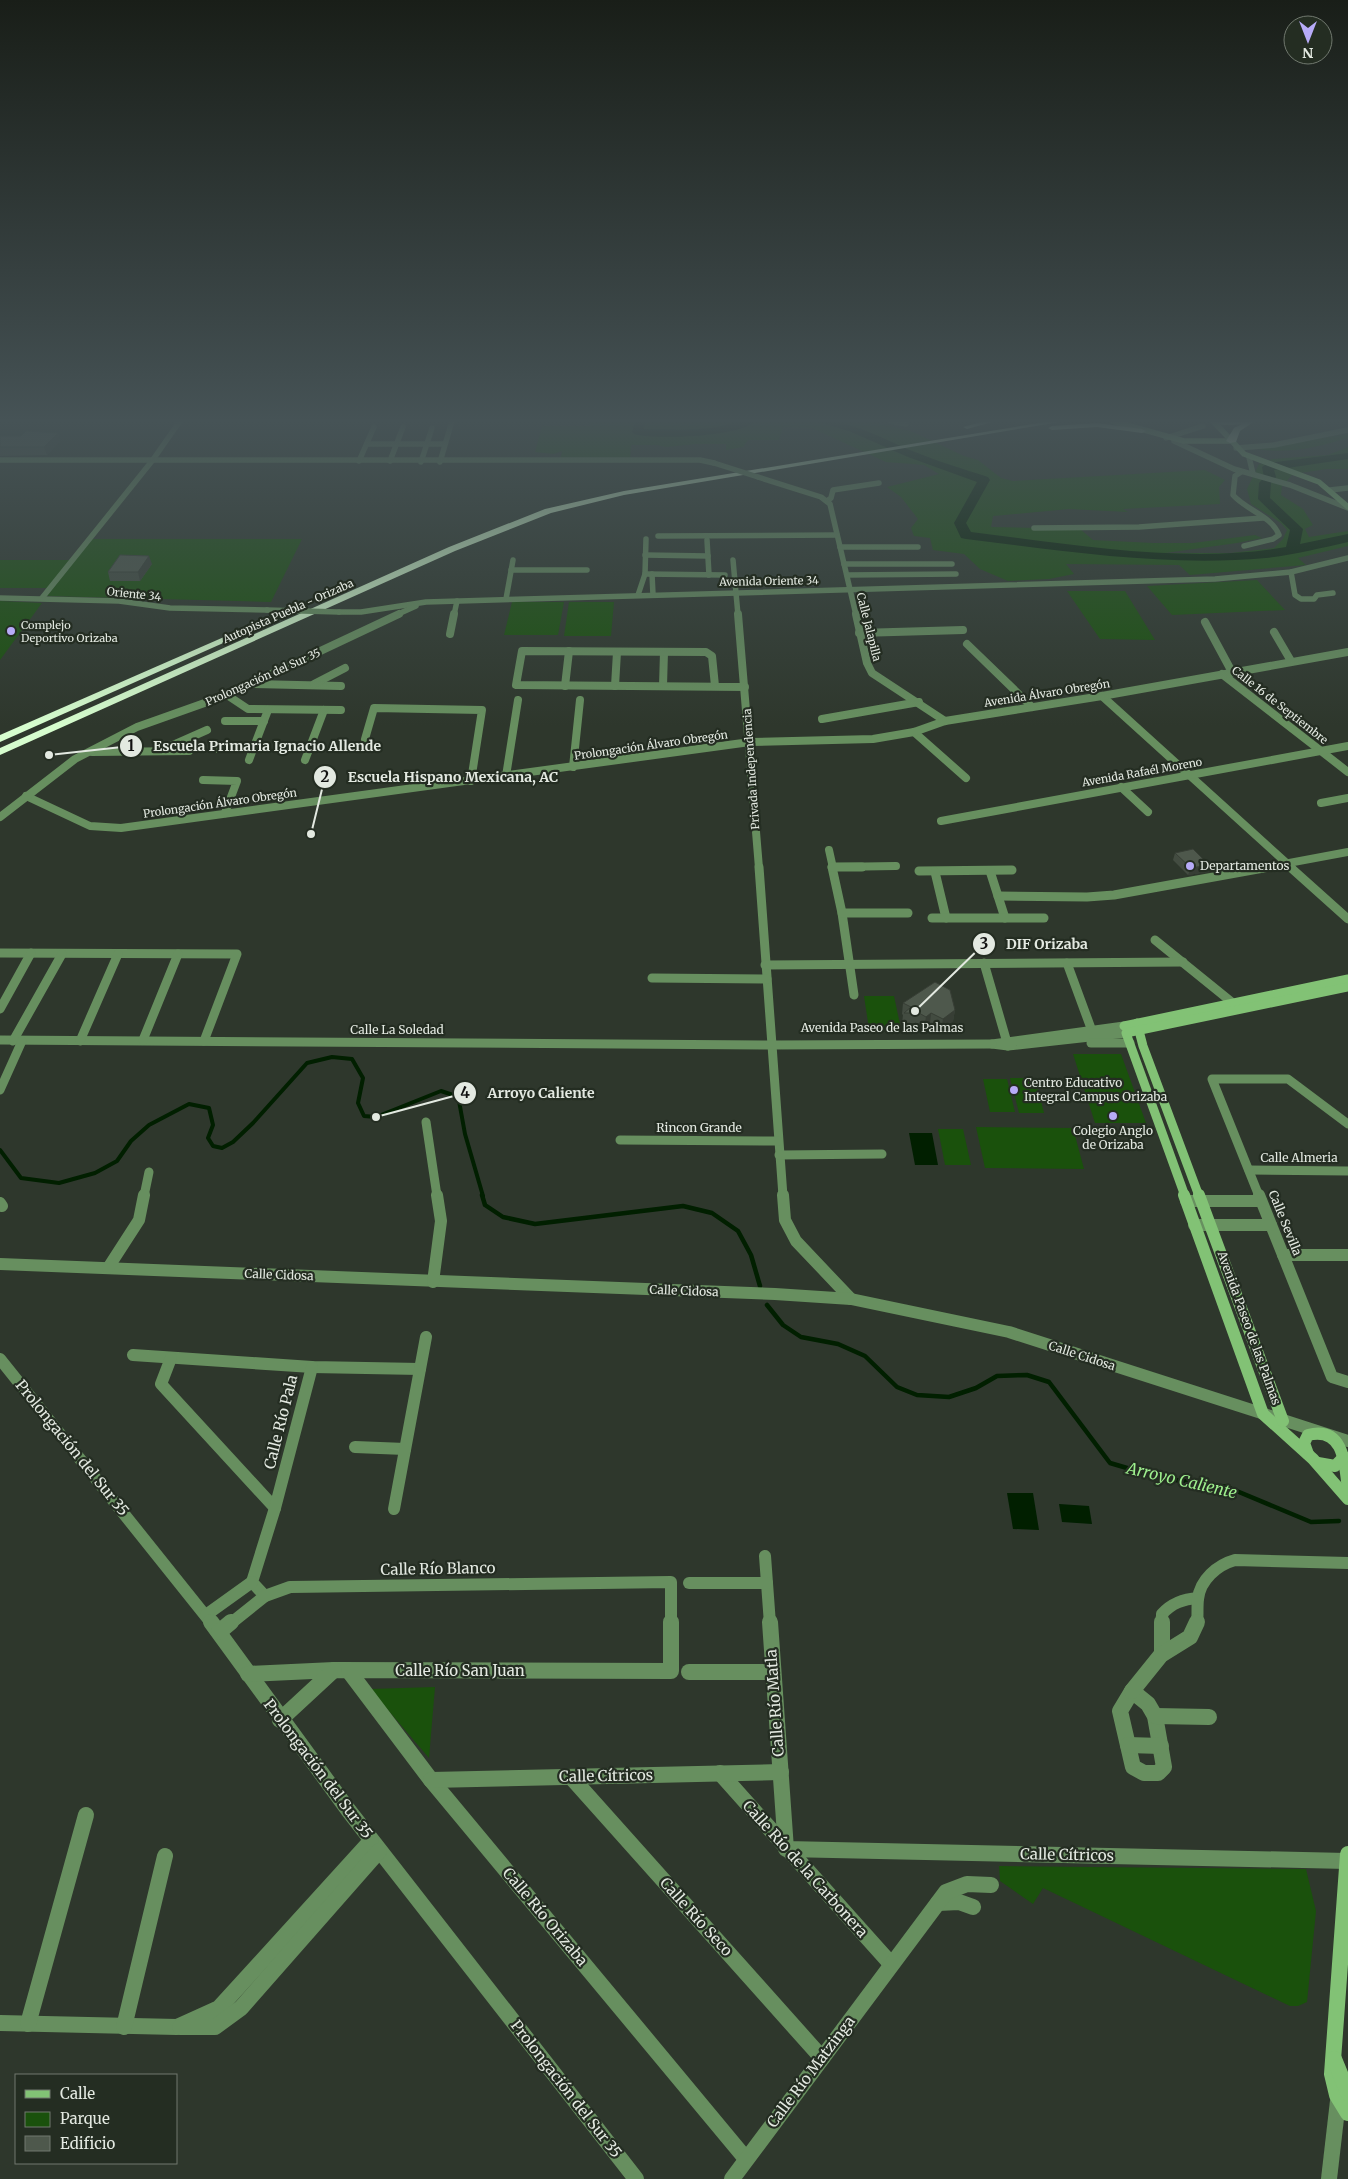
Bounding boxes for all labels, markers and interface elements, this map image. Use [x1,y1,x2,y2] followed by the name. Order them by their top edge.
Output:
[1283,15,1333,65] north arrow
[1302,44,1314,62] text: N
[718,573,819,589] street label: Avenida Oriente 34
[220,576,356,647] street label: Autopista Puebla - Orizaba
[106,584,162,604] street label: Oriente 34
[854,591,884,663] street label: Calle Jalapilla
[21,618,118,645] place label: Complejo Deportivo Orizaba
[5,625,17,637] marker: Complejo Deportivo Orizaba
[203,645,323,709] street label: Prolongación del Sur 35
[1229,663,1331,747] street label: Calle 16 de Septiembre
[982,676,1112,710] street label: Avenida Álvaro Obregón
[740,708,762,830] street label: Privada Independencia
[573,727,729,763] street label: Prolongación Álvaro Obregón
[118,731,391,760] callout: Escuela Primaria Ignacio Allende
[128,736,135,755] text: 1
[153,737,381,755] text: Escuela Primaria Ignacio Allende
[1080,754,1204,790] street label: Avenida Rafaél Moreno
[313,762,568,791] callout: Escuela Hispano Mexicana, AC
[321,767,330,786] text: 2
[348,768,558,786] text: Escuela Hispano Mexicana, AC
[142,785,298,821] street label: Prolongación Álvaro Obregón
[1200,858,1289,873] place label: Departamentos
[1184,860,1196,872] marker: Departamentos
[971,929,1098,958] callout: DIF Orizaba
[980,934,988,953] text: 3
[1006,935,1088,953] text: DIF Orizaba
[800,1020,963,1035] street label: Avenida Paseo de las Palmas
[350,1022,444,1037] street label: Calle La Soledad
[1024,1075,1168,1104] place label: Centro Educativo Integral Campus Orizaba
[452,1078,604,1107] callout: Arroyo Caliente
[460,1083,470,1102] text: 4
[486,1084,595,1102] text: Arroyo Caliente
[1008,1084,1020,1096] marker: Centro Educativo Integral Campus Orizaba
[1107,1110,1119,1122] marker: Colegio Anglo de Orizaba
[656,1120,742,1135] street label: Rincon Grande
[1073,1123,1153,1152] place label: Colegio Anglo de Orizaba
[1260,1150,1338,1165] street label: Calle Almeria
[1266,1188,1306,1258] street label: Calle Sevilla
[1214,1248,1284,1407] street label: Avenida Paseo de las Palmas
[244,1266,314,1283] street label: Calle Cidosa
[649,1282,719,1299] street label: Calle Cidosa
[1047,1338,1118,1374] street label: Calle Cidosa
[260,1373,301,1471] street label: Calle Río Pala
[12,1376,133,1520] street label: Prolongación del Sur 35
[1123,1457,1239,1502] water label: Arroyo Caliente
[380,1558,496,1579] street label: Calle Río Blanco
[761,1649,788,1757] street label: Calle Río Matla
[395,1661,525,1680] street label: Calle Río San Juan
[260,1695,377,1842] street label: Prolongación del Sur 35
[559,1765,653,1786] street label: Calle Cítricos
[739,1796,872,1941] street label: Calle Río de la Carbonera
[1020,1844,1114,1865] street label: Calle Cítricos
[499,1864,592,1970] street label: Calle Río Orizaba
[656,1873,737,1960] street label: Calle Río Seco
[762,2012,859,2131] street label: Calle Río Matzinga
[507,2016,626,2161] street label: Prolongación del Sur 35
[15,2074,178,2164] legend
[60,2084,95,2103] text: Calle
[60,2109,110,2128] text: Parque
[60,2134,116,2153] text: Edificio

